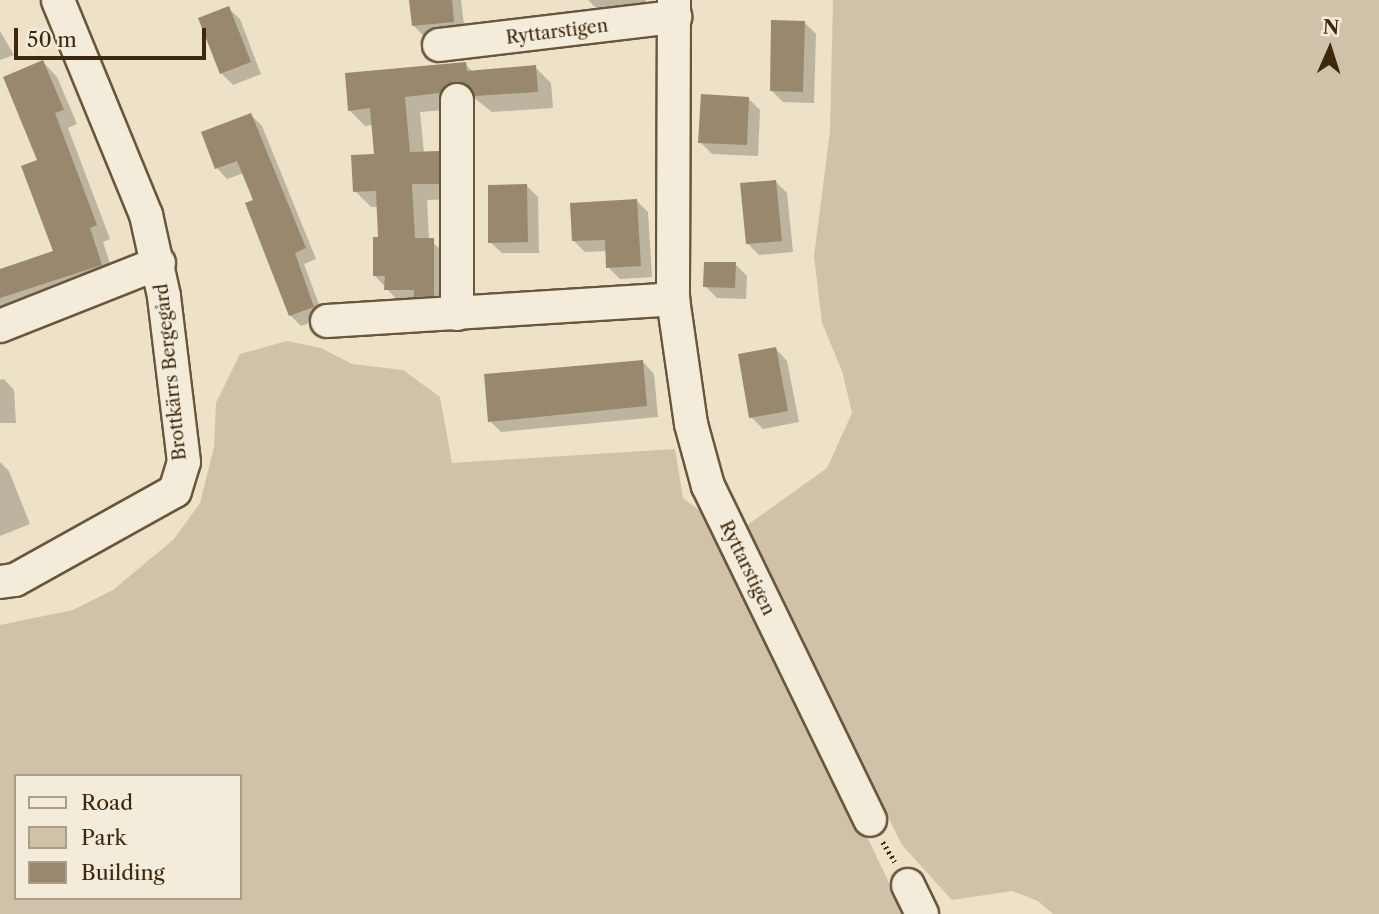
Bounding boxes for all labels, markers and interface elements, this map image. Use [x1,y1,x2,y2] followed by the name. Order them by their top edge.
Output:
[18,14,210,58] scale bar
[1295,14,1365,84] north arrow
[505,15,609,49] street label: Ryttarstigen
[1322,16,1340,39] text: N
[27,27,77,52] text: 50 m
[151,282,191,462] street label: Brottkärrs Bergegård
[715,517,779,619] street label: Ryttarstigen
[14,774,242,900] legend
[81,790,133,815] text: Road
[81,825,127,850] text: Park
[81,860,165,885] text: Building

